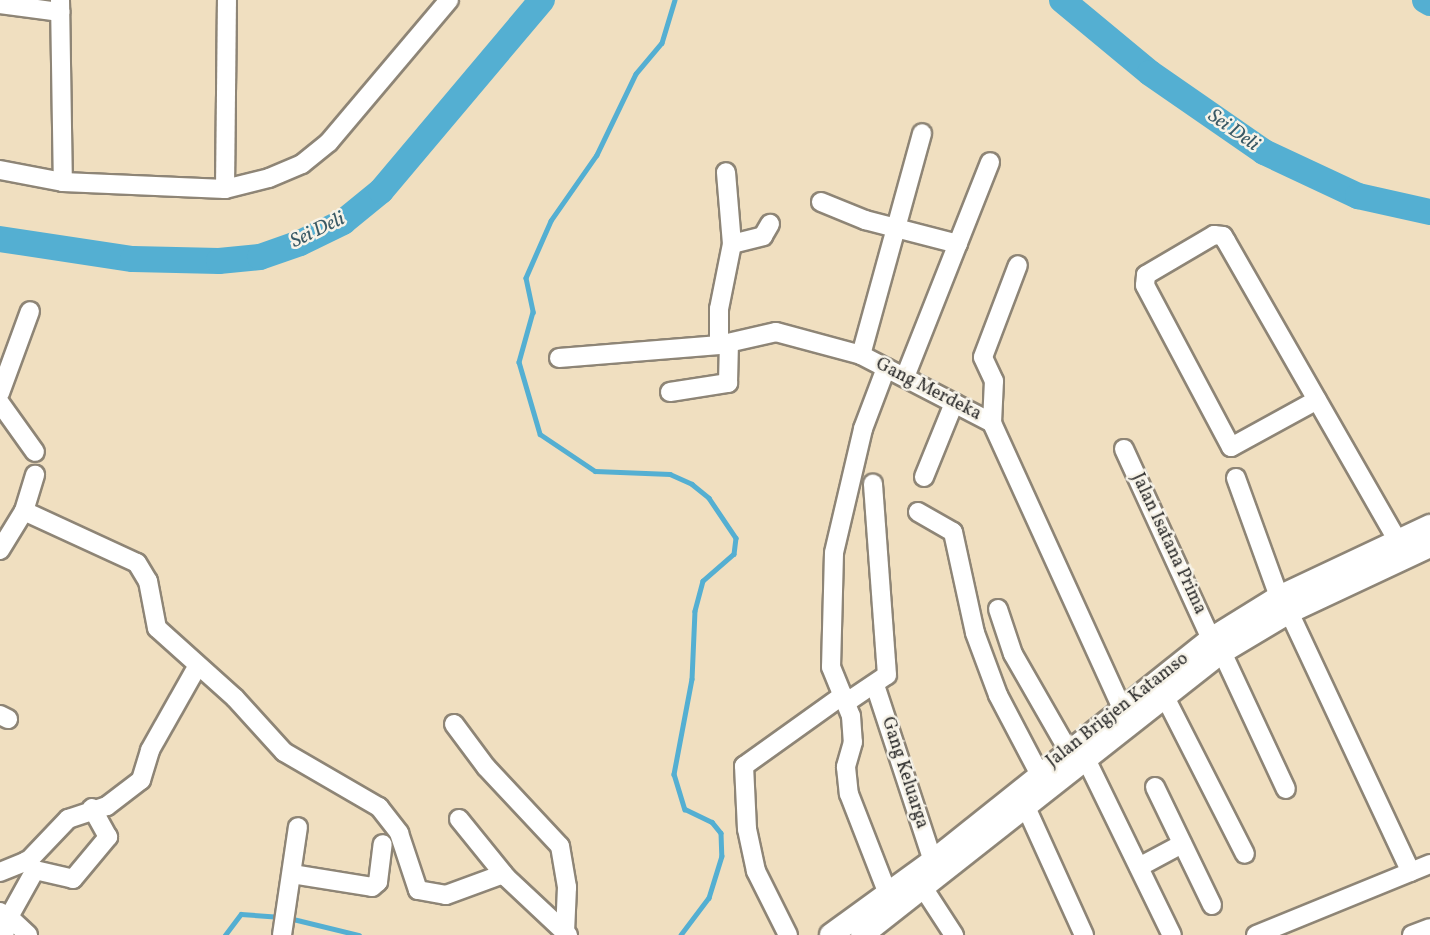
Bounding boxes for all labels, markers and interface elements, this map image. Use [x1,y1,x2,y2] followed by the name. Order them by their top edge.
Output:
[1203,105,1263,157] water label: Sei Deli
[287,208,349,254] water label: Sei Deli
[872,354,984,426] street label: Gang Merdeka
[1126,470,1210,618] street label: Jalan Isatana Prima
[1043,649,1193,773] street label: Jalan Brigjen Katamso
[876,715,932,831] street label: Gang Keluarga

